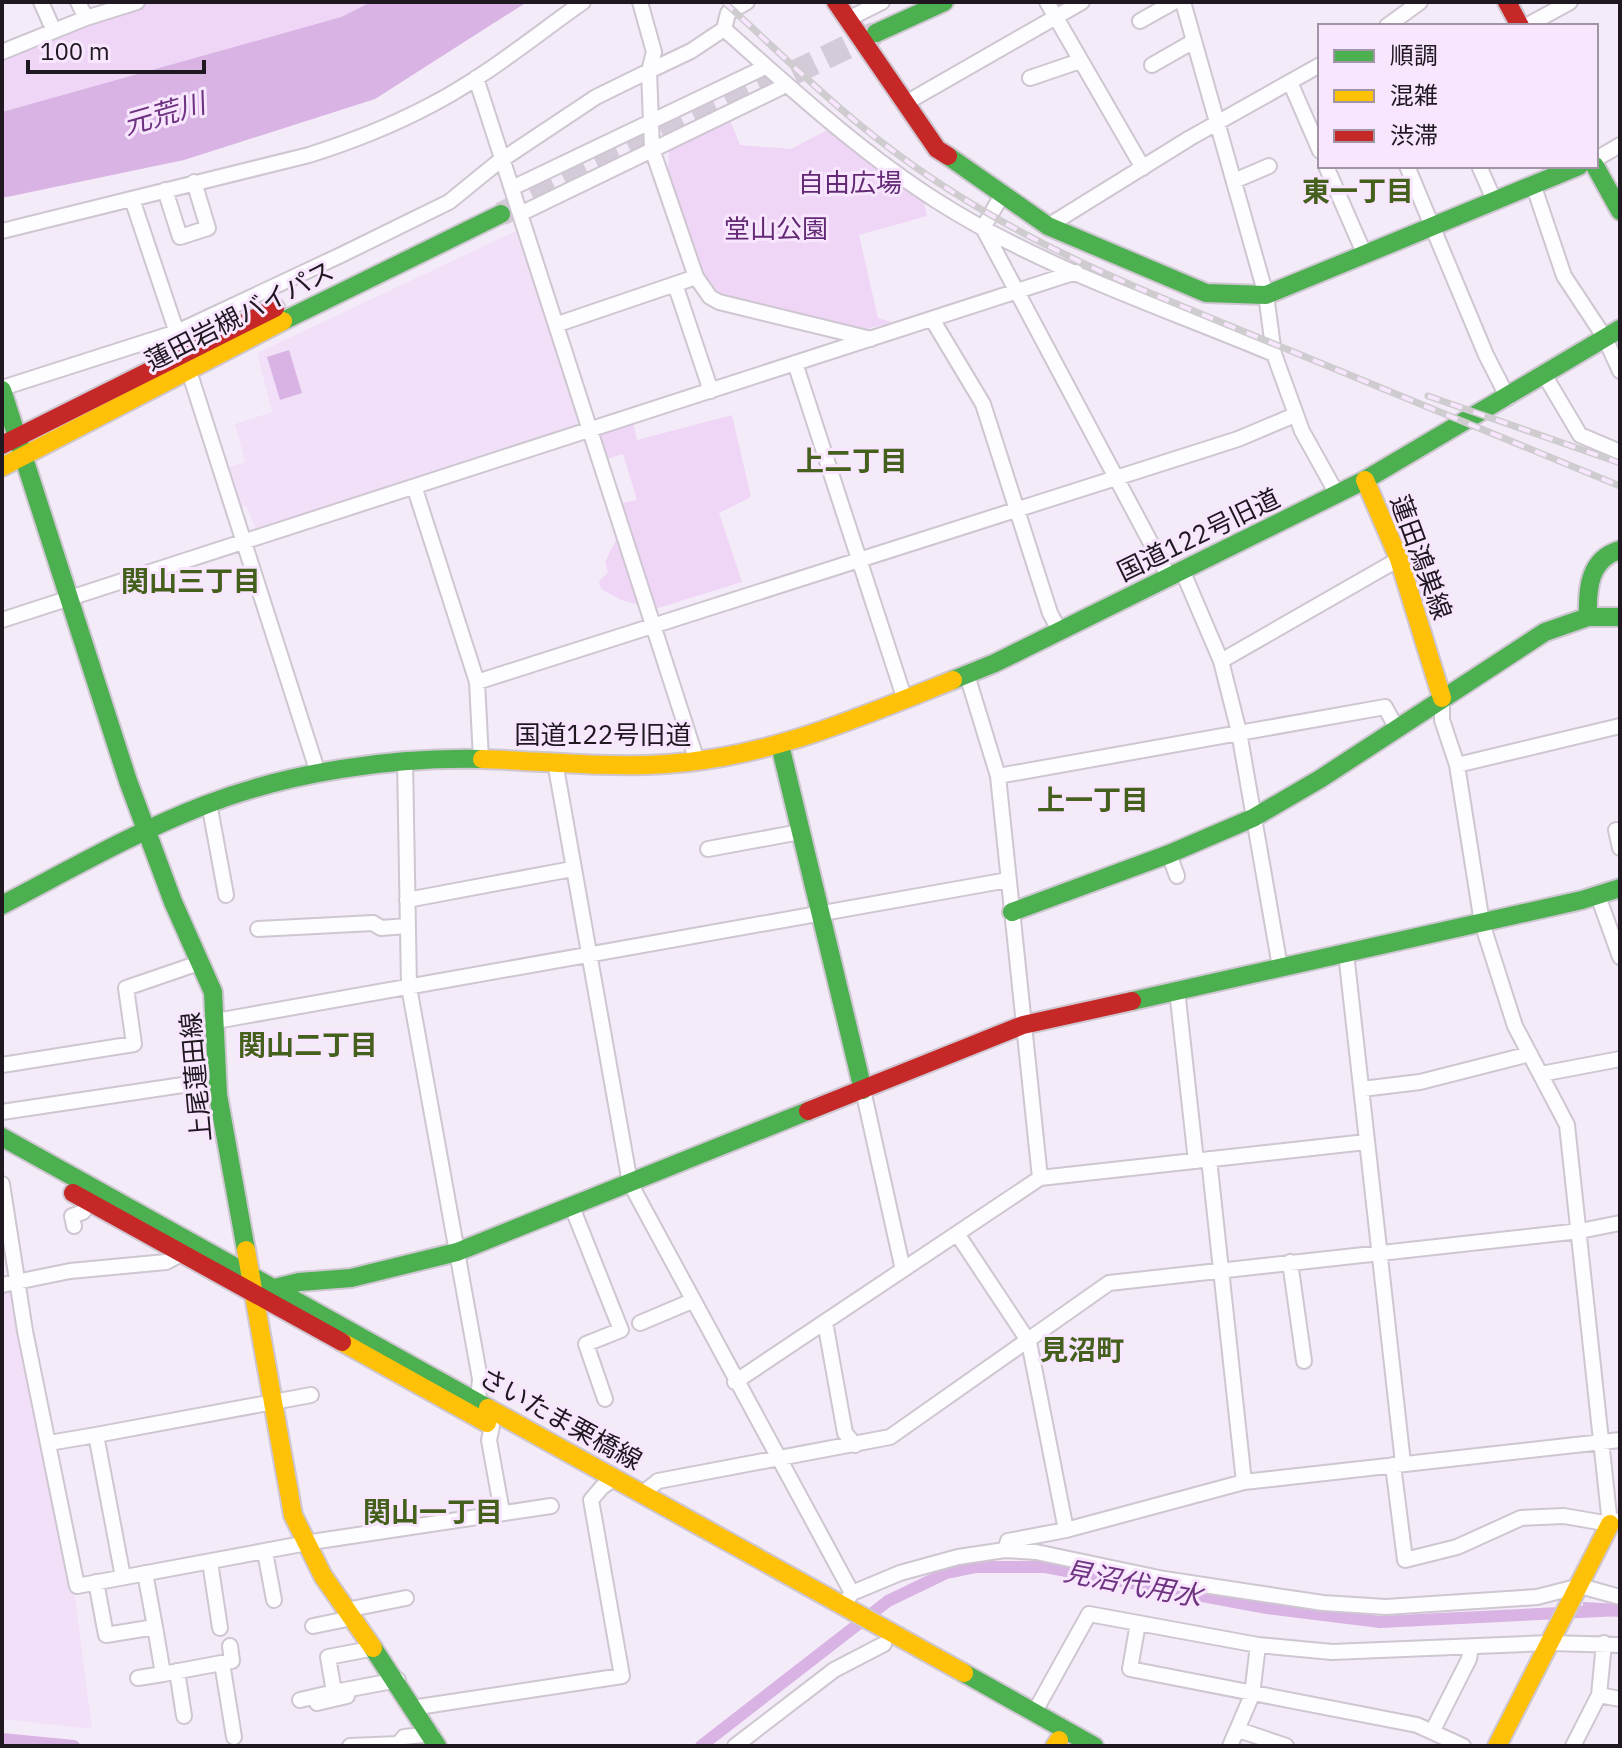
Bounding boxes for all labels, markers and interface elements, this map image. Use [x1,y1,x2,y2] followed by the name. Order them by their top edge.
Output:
[28,24,204,74] scale bar
[1318,24,1598,168] legend
[40,35,110,67] text: 100 m
[1390,39,1438,71] text: 順調
[1390,79,1438,111] text: 混雑
[119,83,212,142] water label: 元荒川
[1390,119,1438,151] text: 渋滞
[798,165,902,199] park label: 自由広場
[1302,172,1414,209] district label: 東一丁目
[724,211,828,245] park label: 堂山公園
[139,253,339,377] street label: 蓮田岩槻バイパス
[796,442,908,479] district label: 上二丁目
[1111,480,1285,588] street label: 国道122号旧道
[1384,490,1460,624] street label: 蓮田鴻巣線
[121,562,261,599] district label: 関山三丁目
[515,717,691,751] street label: 国道122号旧道
[1037,781,1149,818] district label: 上一丁目
[172,1011,218,1143] street label: 上尾蓮田線
[238,1026,378,1063] district label: 関山二丁目
[1040,1331,1124,1368] district label: 見沼町
[474,1359,648,1477] street label: さいたま栗橋線
[363,1493,503,1530] district label: 関山一丁目
[1061,1551,1208,1615] water label: 見沼代用水

